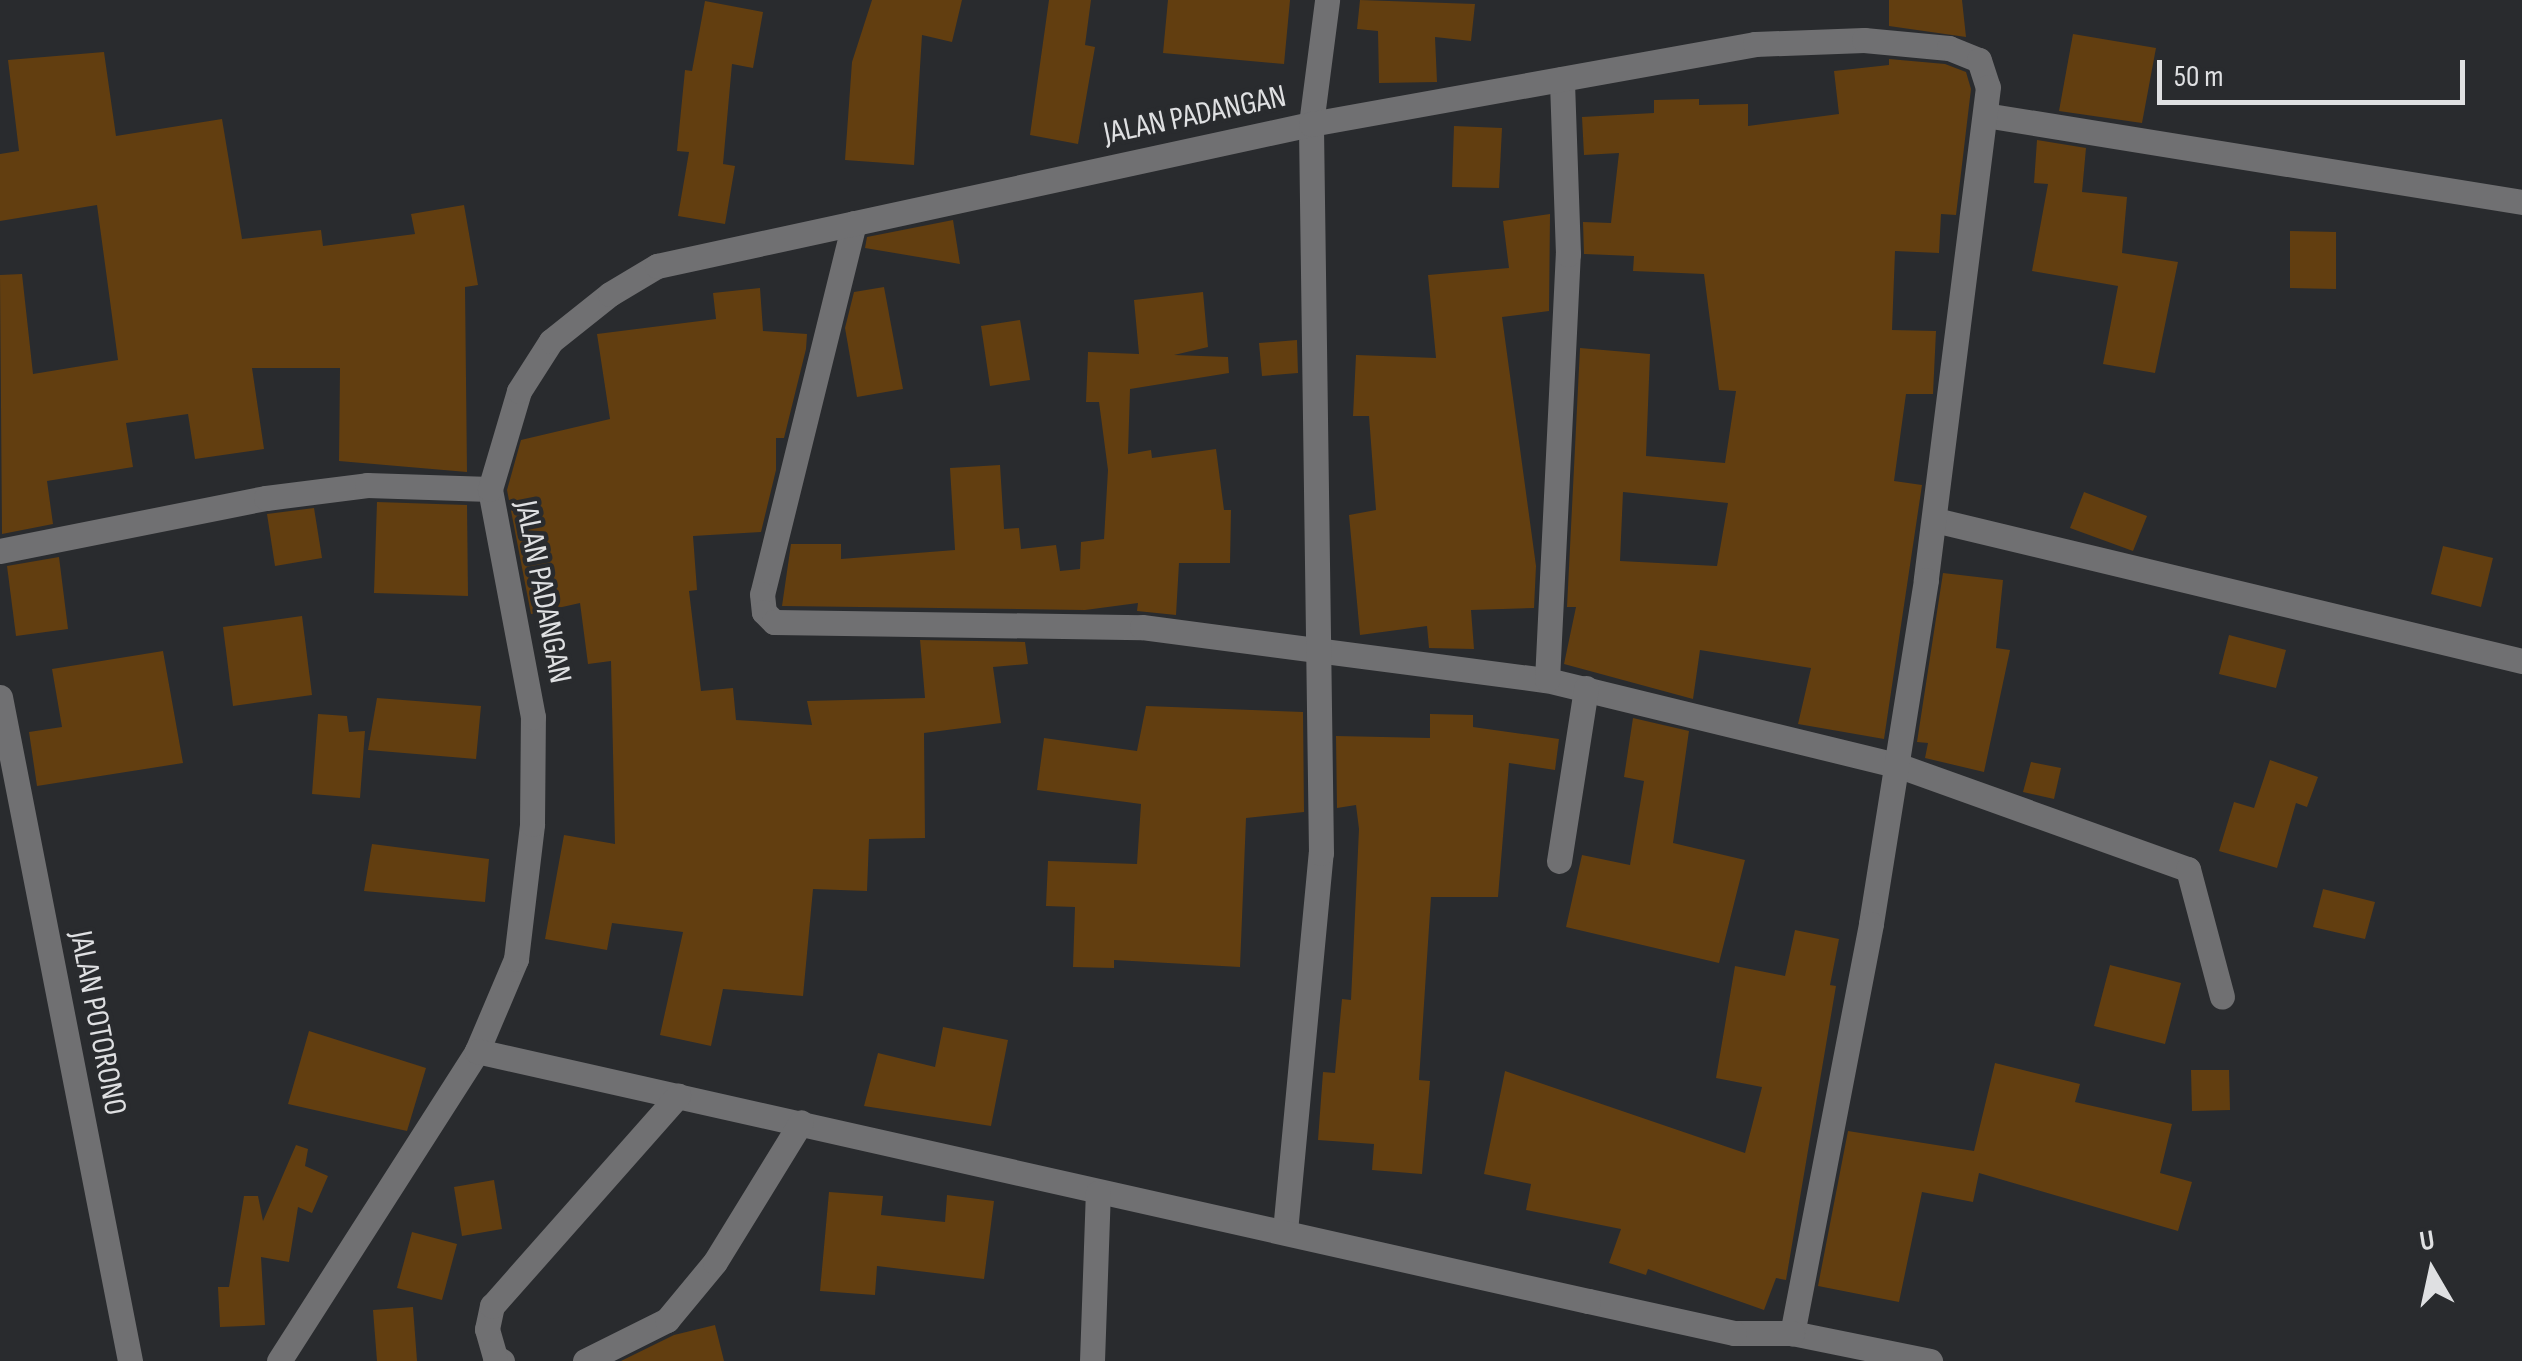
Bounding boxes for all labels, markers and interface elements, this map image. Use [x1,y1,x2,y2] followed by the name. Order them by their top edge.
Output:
[2162,40,2470,102] scale bar
[2174,59,2223,95] text: 50 m
[1100,78,1290,154] street label: JALAN PADANGAN
[505,497,579,687] street label: JALAN PADANGAN
[60,928,134,1118] street label: JALAN POTORONO
[2382,1221,2482,1321] north arrow
[2417,1223,2437,1258] text: U

